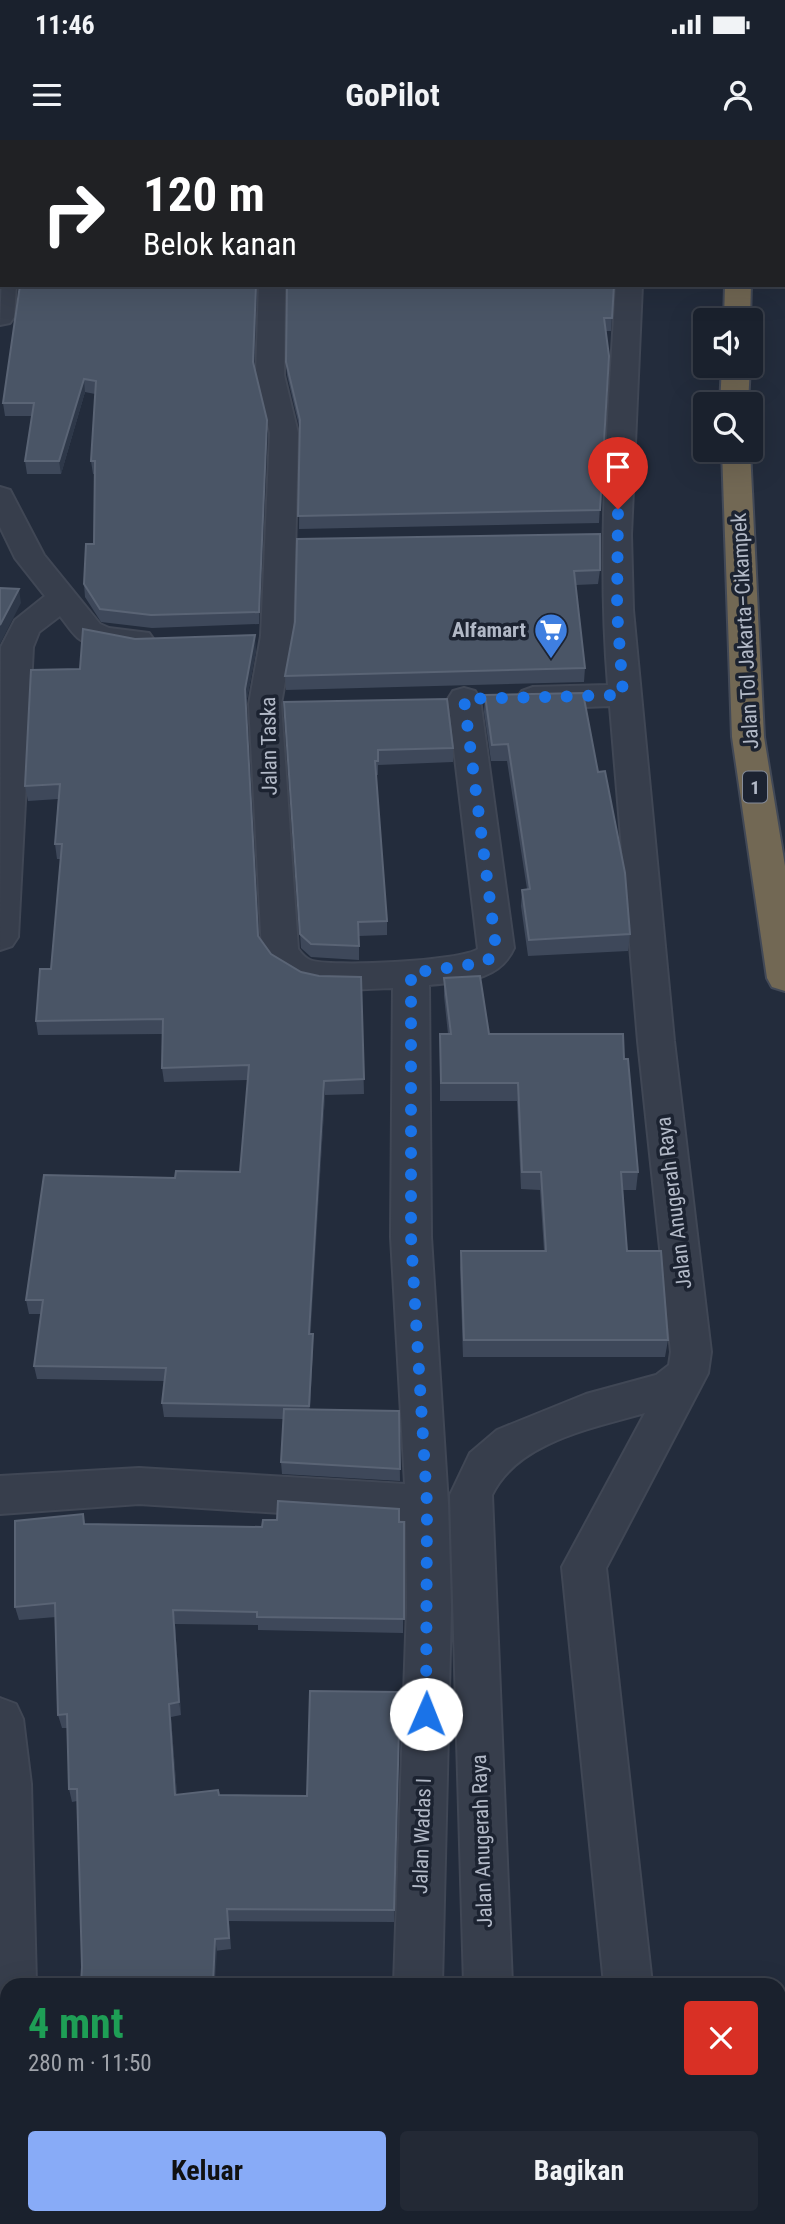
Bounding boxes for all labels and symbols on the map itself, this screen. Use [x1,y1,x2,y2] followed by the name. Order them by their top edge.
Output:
[588,437,648,509] pin
[727,512,763,750] street label: Jalan Tol Jakarta–Cikampek
[532,611,570,660] supermarket icon: Alfamart
[452,618,526,642] place label: Alfamart
[256,696,282,796] street label: Jalan Taska
[743,772,767,802] road number: 1
[652,1115,696,1291] street label: Jalan Anugerah Raya
[389,1677,463,1751] position arrow
[467,1754,497,1928] street label: Jalan Anugerah Raya
[408,1778,436,1894] street label: Jalan Wadas I

